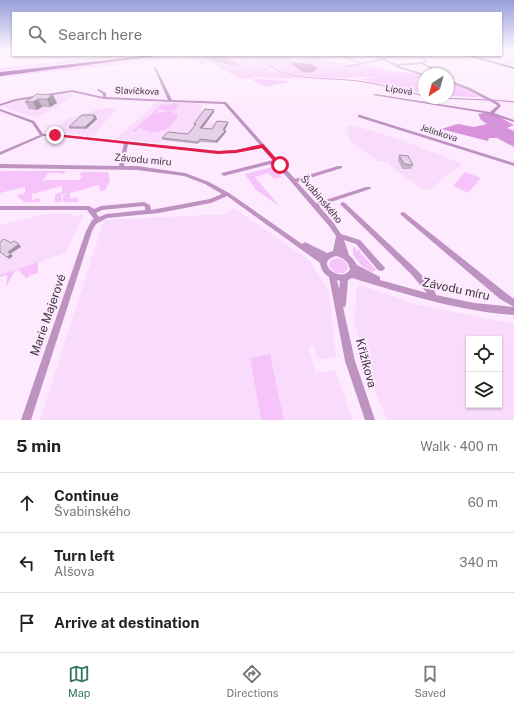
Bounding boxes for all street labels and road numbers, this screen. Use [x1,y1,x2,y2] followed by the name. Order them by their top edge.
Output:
[385,82,413,97] street label: Lipová
[115,84,159,97] street label: Slavíčkova
[419,121,459,144] street label: Jelínkova
[114,151,172,167] street label: Závodu míru
[298,173,346,226] street label: Švabinského
[27,272,69,358] street label: Marie Majerové
[421,275,491,303] street label: Závodu míru
[353,337,379,389] street label: Křižíkova

